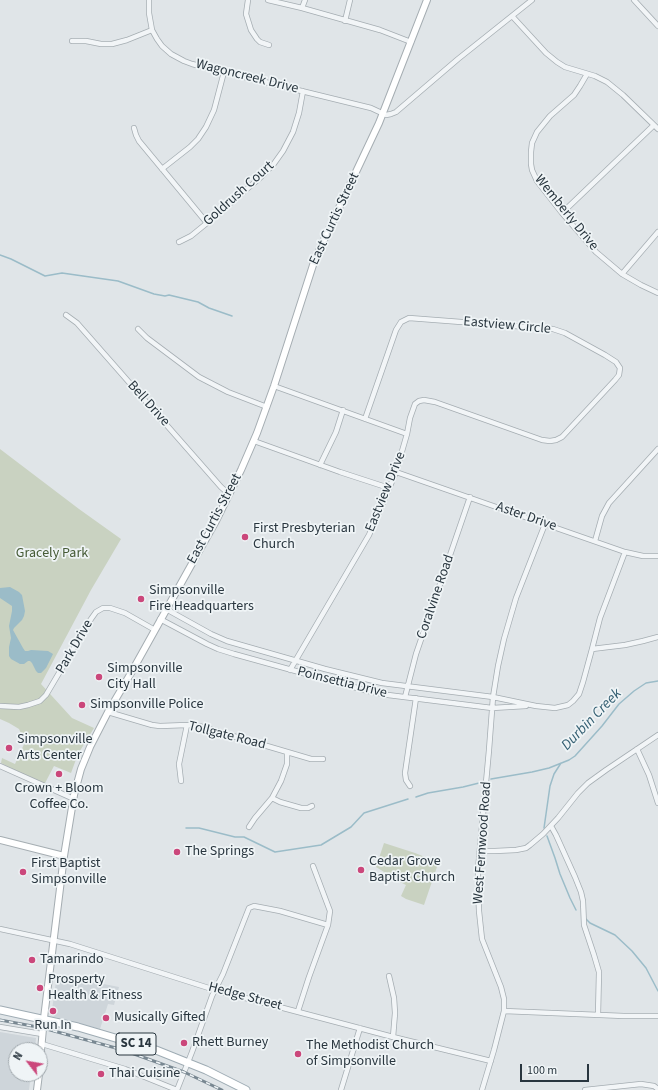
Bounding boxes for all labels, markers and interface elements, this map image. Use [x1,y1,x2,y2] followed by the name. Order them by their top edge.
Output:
[194,56,300,98] street label: Wagoncreek Drive
[200,158,278,230] street label: Goldrush Court
[306,170,364,268] street label: East Curtis Street
[530,172,602,254] street label: Wemberly Drive
[463,314,551,338] street label: Eastview Circle
[123,378,173,430] street label: Bell Drive
[362,449,410,535] street label: Eastview Drive
[184,471,246,567] street label: East Curtis Street
[493,499,559,535] street label: Aster Drive
[253,521,355,554] place label: First Presbyterian Church
[240,532,250,542] marker: First Presbyterian Church
[16,546,88,562] park label: Gracely Park
[414,553,458,641] street label: Coralvine Road
[149,583,254,616] place label: Simpsonville Fire Headquarters
[136,594,146,604] marker: Simpsonville Fire Headquarters
[53,617,97,677] street label: Park Drive
[107,661,182,694] place label: Simpsonville City Hall
[295,664,389,702] street label: Poinsettia Drive
[94,672,104,682] marker: Simpsonville City Hall
[558,685,626,755] water label: Durbin Creek
[90,697,203,713] place label: Simpsonville Police
[77,700,87,710] marker: Simpsonville Police
[186,718,268,754] street label: Tollgate Road
[17,732,92,764] place label: Simpsonville Arts Center
[4,743,14,753] marker: Simpsonville Arts Center
[54,769,64,779] marker: Crown + Bloom Coffee Co.
[14,781,104,814] place label: Crown + Bloom Coffee Co.
[470,781,496,905] street label: West Fernwood Road
[185,844,254,860] place label: The Springs
[172,847,182,857] marker: The Springs
[369,854,455,886] place label: Cedar Grove Baptist Church
[31,856,106,888] place label: First Baptist Simpsonville
[356,865,366,875] marker: Cedar Grove Baptist Church
[18,867,28,877] marker: First Baptist Simpsonville
[40,952,104,968] place label: Tamarindo
[27,955,37,965] marker: Tamarindo
[48,972,142,1004] place label: Prosperty Health & Fitness
[206,979,284,1015] street label: Hedge Street
[35,983,45,993] marker: Prosperty Health & Fitness
[48,1006,58,1016] marker: Run In
[114,1010,206,1026] place label: Musically Gifted
[101,1013,111,1023] marker: Musically Gifted
[34,1018,72,1034] place label: Run In
[116,1033,156,1055] road number: SC 14
[192,1035,268,1051] place label: Rhett Burney
[179,1038,189,1048] marker: Rhett Burney
[306,1038,434,1070] place label: The Methodist Church of Simpsonville
[8,1042,48,1082] north arrow
[10,1049,26,1063] text: N
[293,1049,303,1059] marker: The Methodist Church of Simpsonville
[522,1056,591,1082] scale bar
[527,1062,557,1079] text: 100 m
[109,1066,180,1082] place label: Thai Cuisine
[96,1069,106,1079] marker: Thai Cuisine

